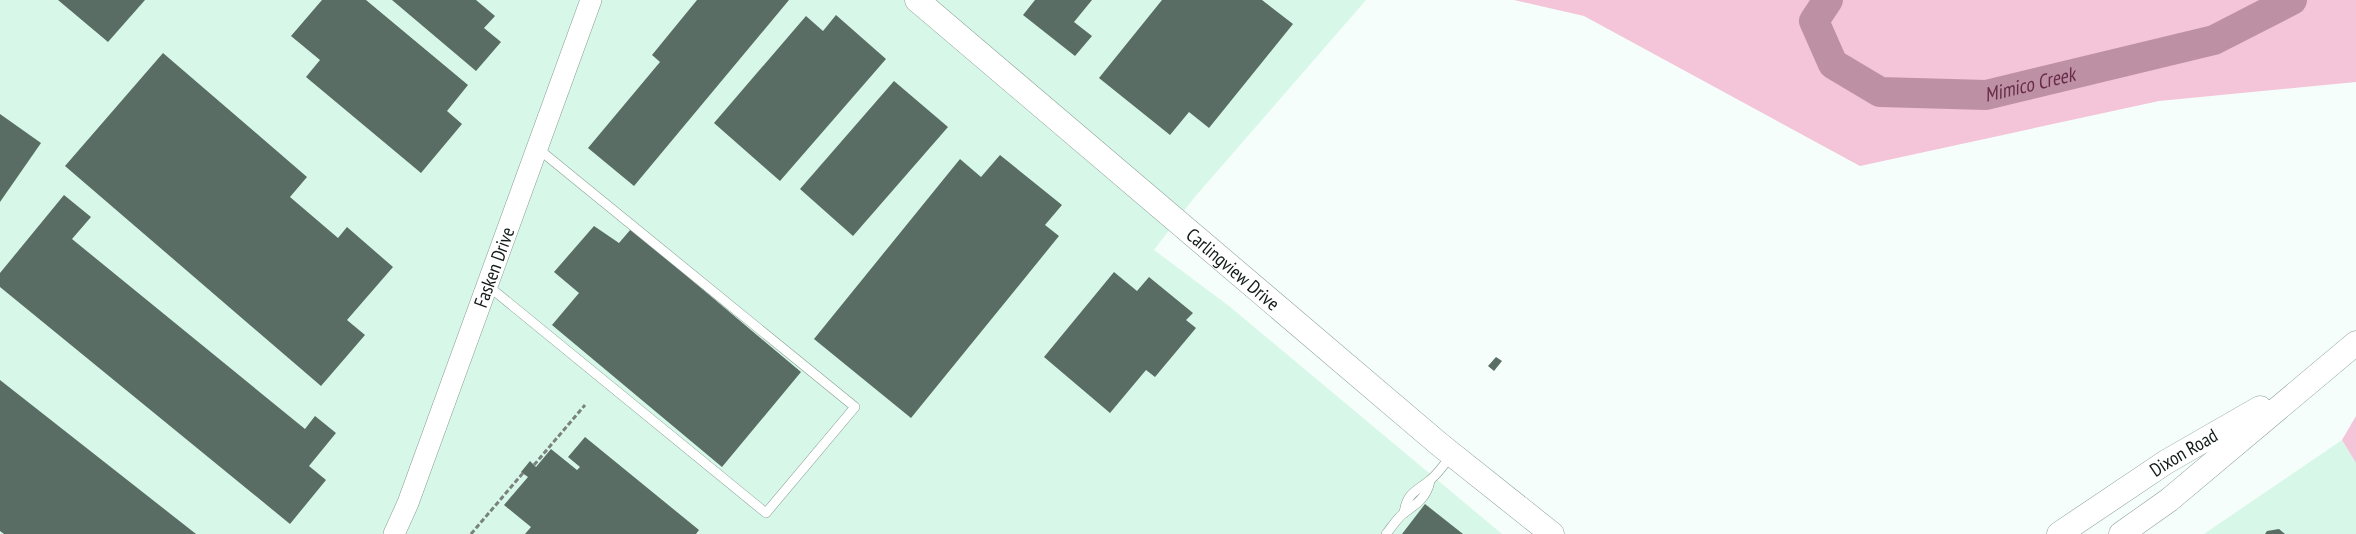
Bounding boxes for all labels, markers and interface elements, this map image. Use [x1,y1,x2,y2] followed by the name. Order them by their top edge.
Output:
[1982,60,2080,108] water label: Mimico Creek
[1182,222,1285,315] street label: Carlingview Drive
[468,223,519,311] street label: Fasken Drive
[2145,423,2222,482] street label: Dixon Road

